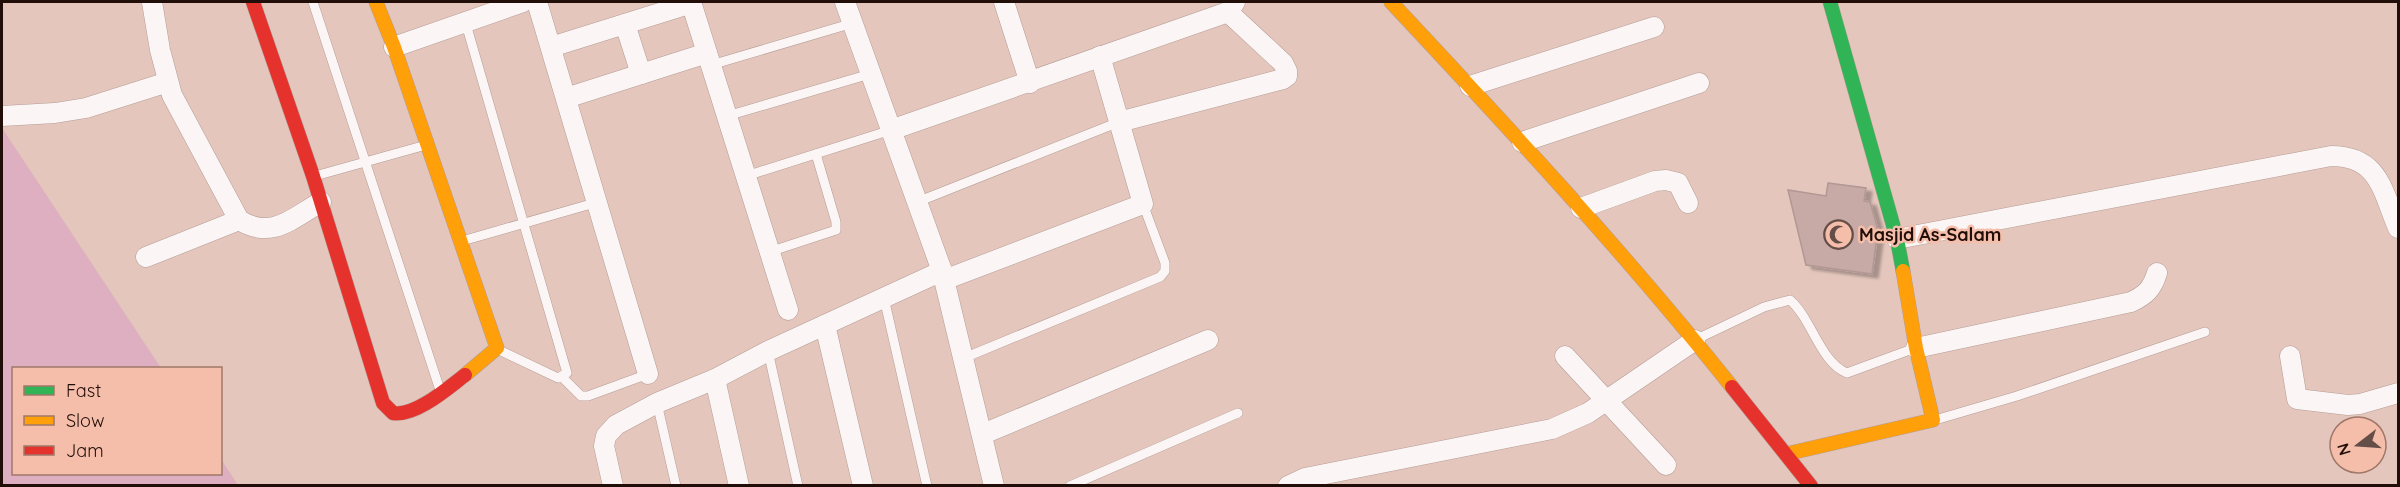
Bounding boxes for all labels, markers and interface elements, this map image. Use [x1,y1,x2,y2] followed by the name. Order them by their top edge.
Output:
[1822,218,1854,250] mosque icon: Masjid As-Salam
[1859,223,2001,246] place label: Masjid As-Salam
[12,367,222,475] legend
[66,379,101,402] text: Fast
[66,409,104,432] text: Slow
[2328,415,2388,475] north arrow
[66,439,104,462] text: Jam
[2332,441,2355,458] text: N

